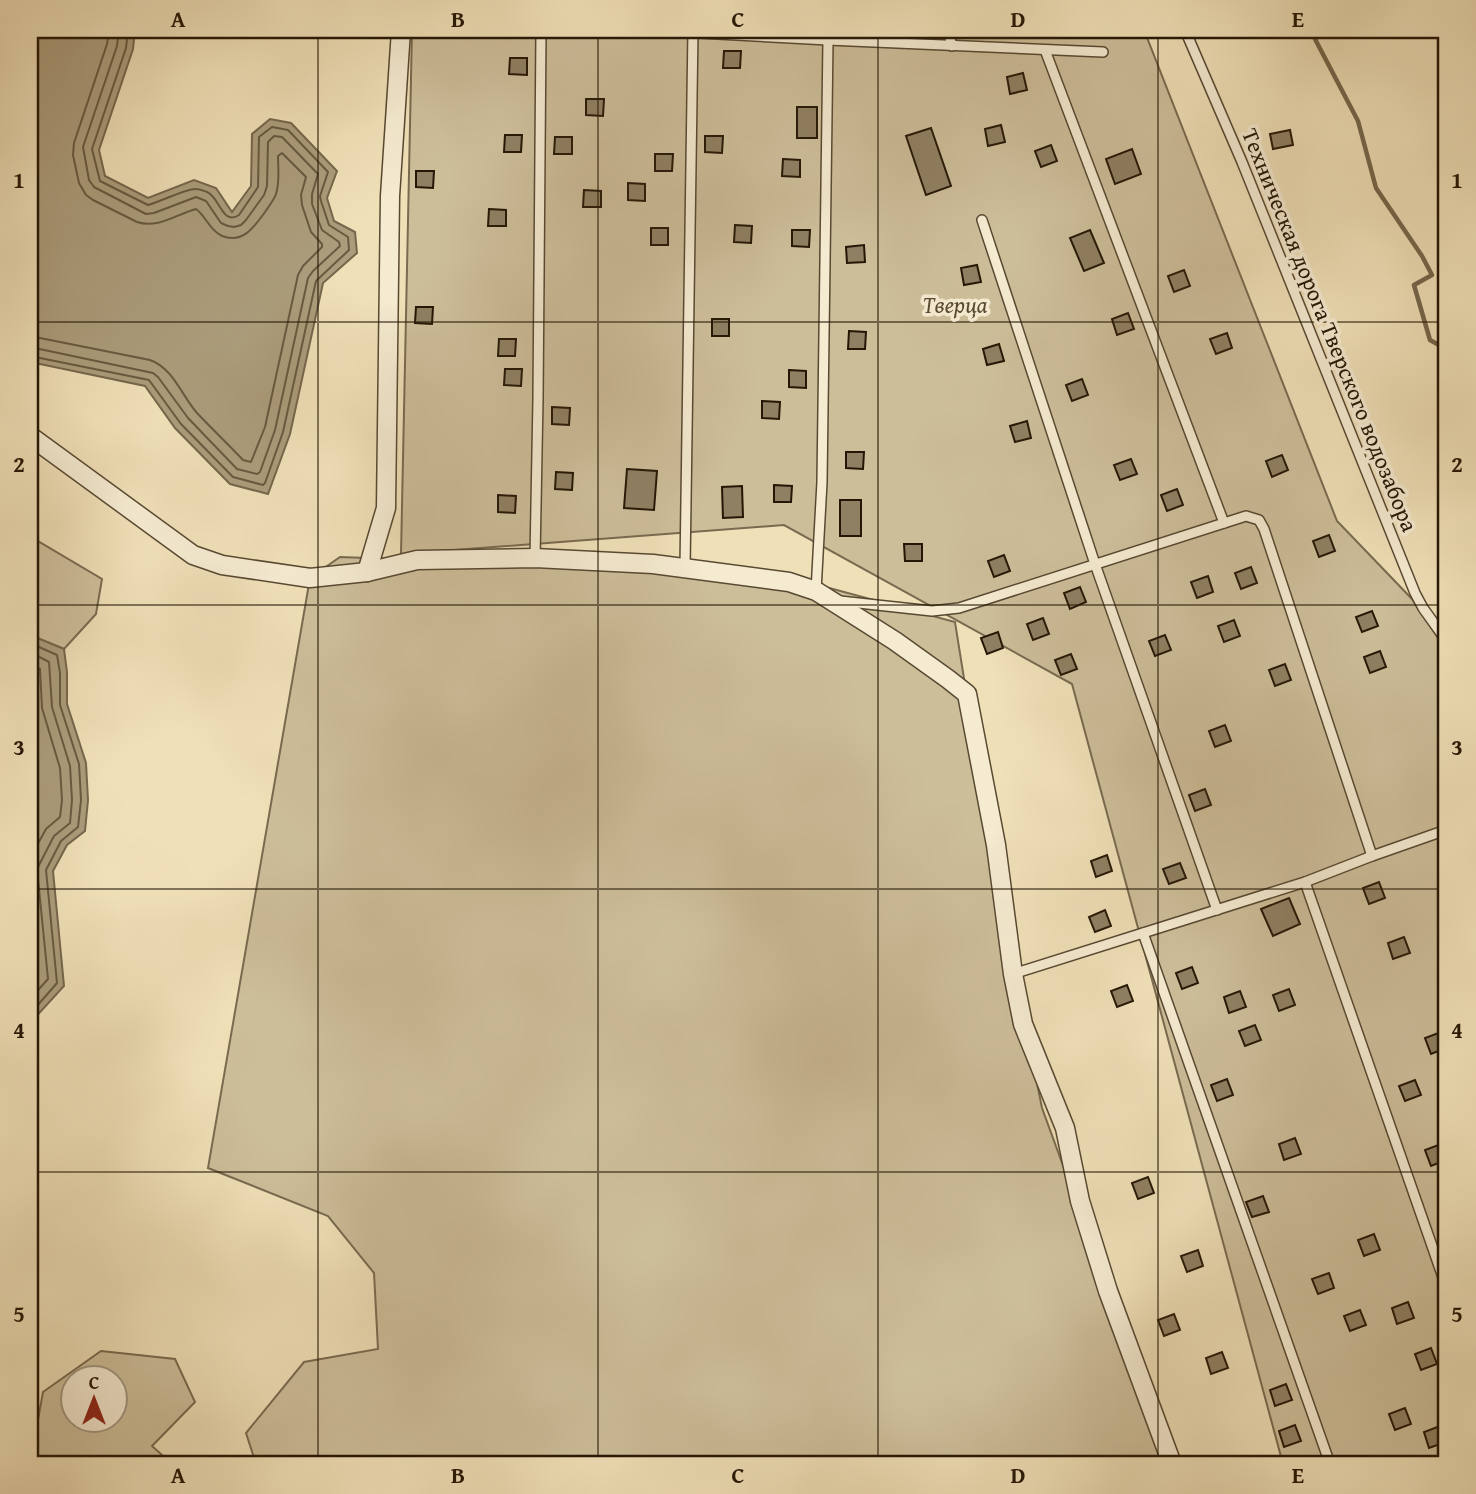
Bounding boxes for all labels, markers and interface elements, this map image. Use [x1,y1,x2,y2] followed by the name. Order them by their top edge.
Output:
[171,2,186,35] text: A
[451,2,465,35] text: B
[731,2,745,35] text: C
[1011,2,1026,35] text: D
[1292,2,1304,35] text: E
[1234,123,1427,536] street label: Техническая дорога Тверского водозабора
[13,163,25,196] text: 1
[1451,163,1463,196] text: 1
[923,288,988,321] park label: Тверца
[13,447,25,480] text: 2
[1451,447,1463,480] text: 2
[13,730,25,763] text: 3
[1451,730,1463,763] text: 3
[13,1013,25,1046] text: 4
[1451,1013,1463,1046] text: 4
[13,1297,25,1330] text: 5
[1451,1297,1463,1330] text: 5
[60,1364,130,1434] north arrow
[89,1368,100,1396] text: С
[171,1458,186,1491] text: A
[451,1458,465,1491] text: B
[731,1458,745,1491] text: C
[1011,1458,1026,1491] text: D
[1292,1458,1304,1491] text: E

